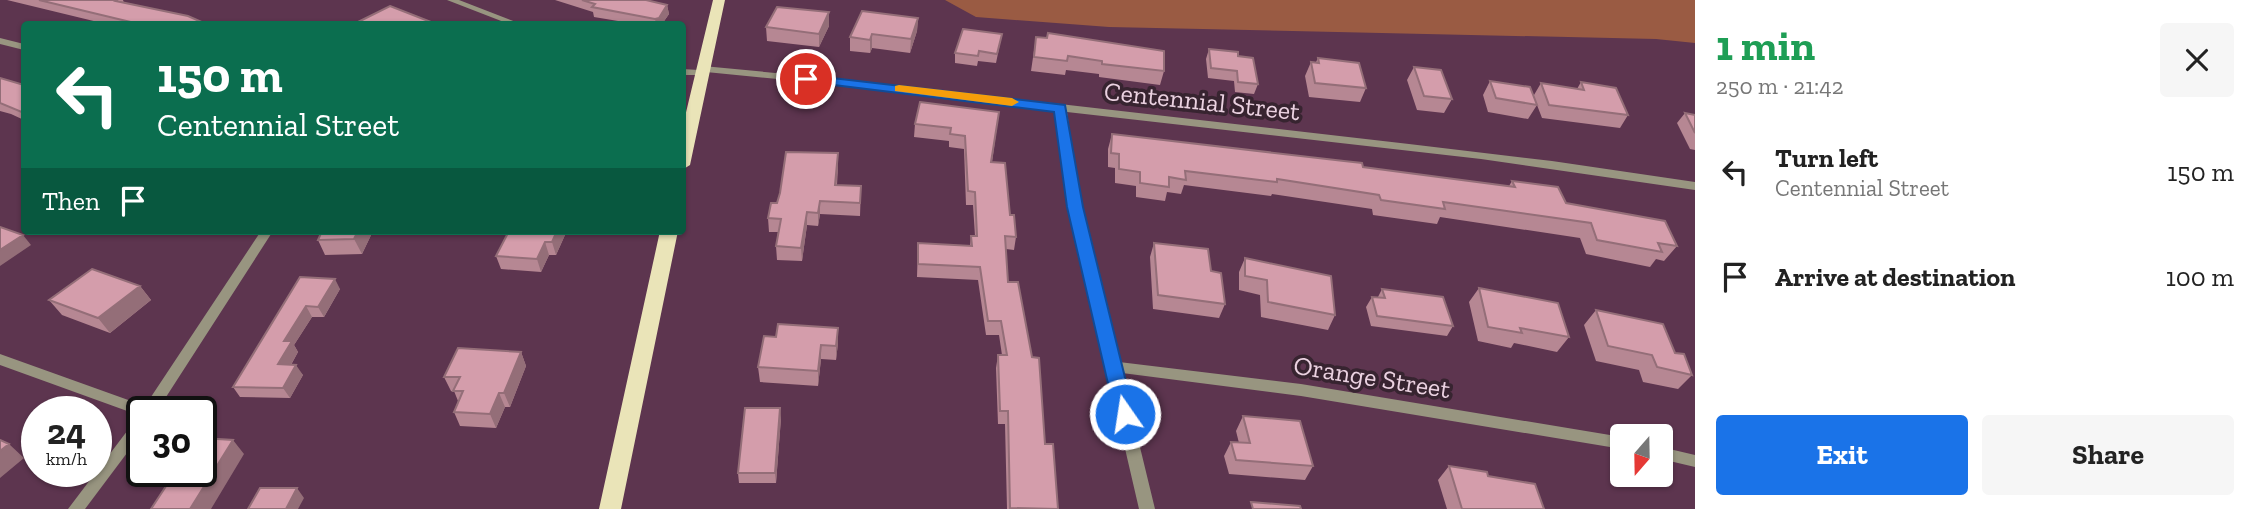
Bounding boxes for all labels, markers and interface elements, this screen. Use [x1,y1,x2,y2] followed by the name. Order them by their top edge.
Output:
[1716,20,1815,71] text: 1 min
[2160,23,2234,97] button: close
[157,46,283,105] text: 150 m
[42,49,133,140] icon: left
[776,49,836,109] pin
[787,60,825,98] icon: arrive
[1716,72,1844,100] text: 250 m · 21:42
[1102,75,1302,127] street label: Centennial Street
[157,106,399,144] text: Centennial Street
[1775,142,1878,174] text: Turn left
[1716,153,1754,191] icon: left
[2167,156,2234,188] text: 150 m
[1775,174,1949,202] text: Centennial Street
[114,182,152,220] icon: arrive
[42,185,100,217] text: Then
[1716,258,1754,296] icon: arrive
[1775,261,2015,293] text: Arrive at destination
[2166,261,2234,293] text: 100 m
[1291,349,1453,405] street label: Orange Street
[1088,377,1162,451] position arrow
[126,396,217,487] speed limit sign: 30
[47,411,86,453] text: 24
[1716,415,1968,495] button: Exit
[1982,415,2234,495] button: Share
[1610,424,1673,486] north arrow
[1610,424,1673,487] map controls
[46,448,87,470] text: km/h

